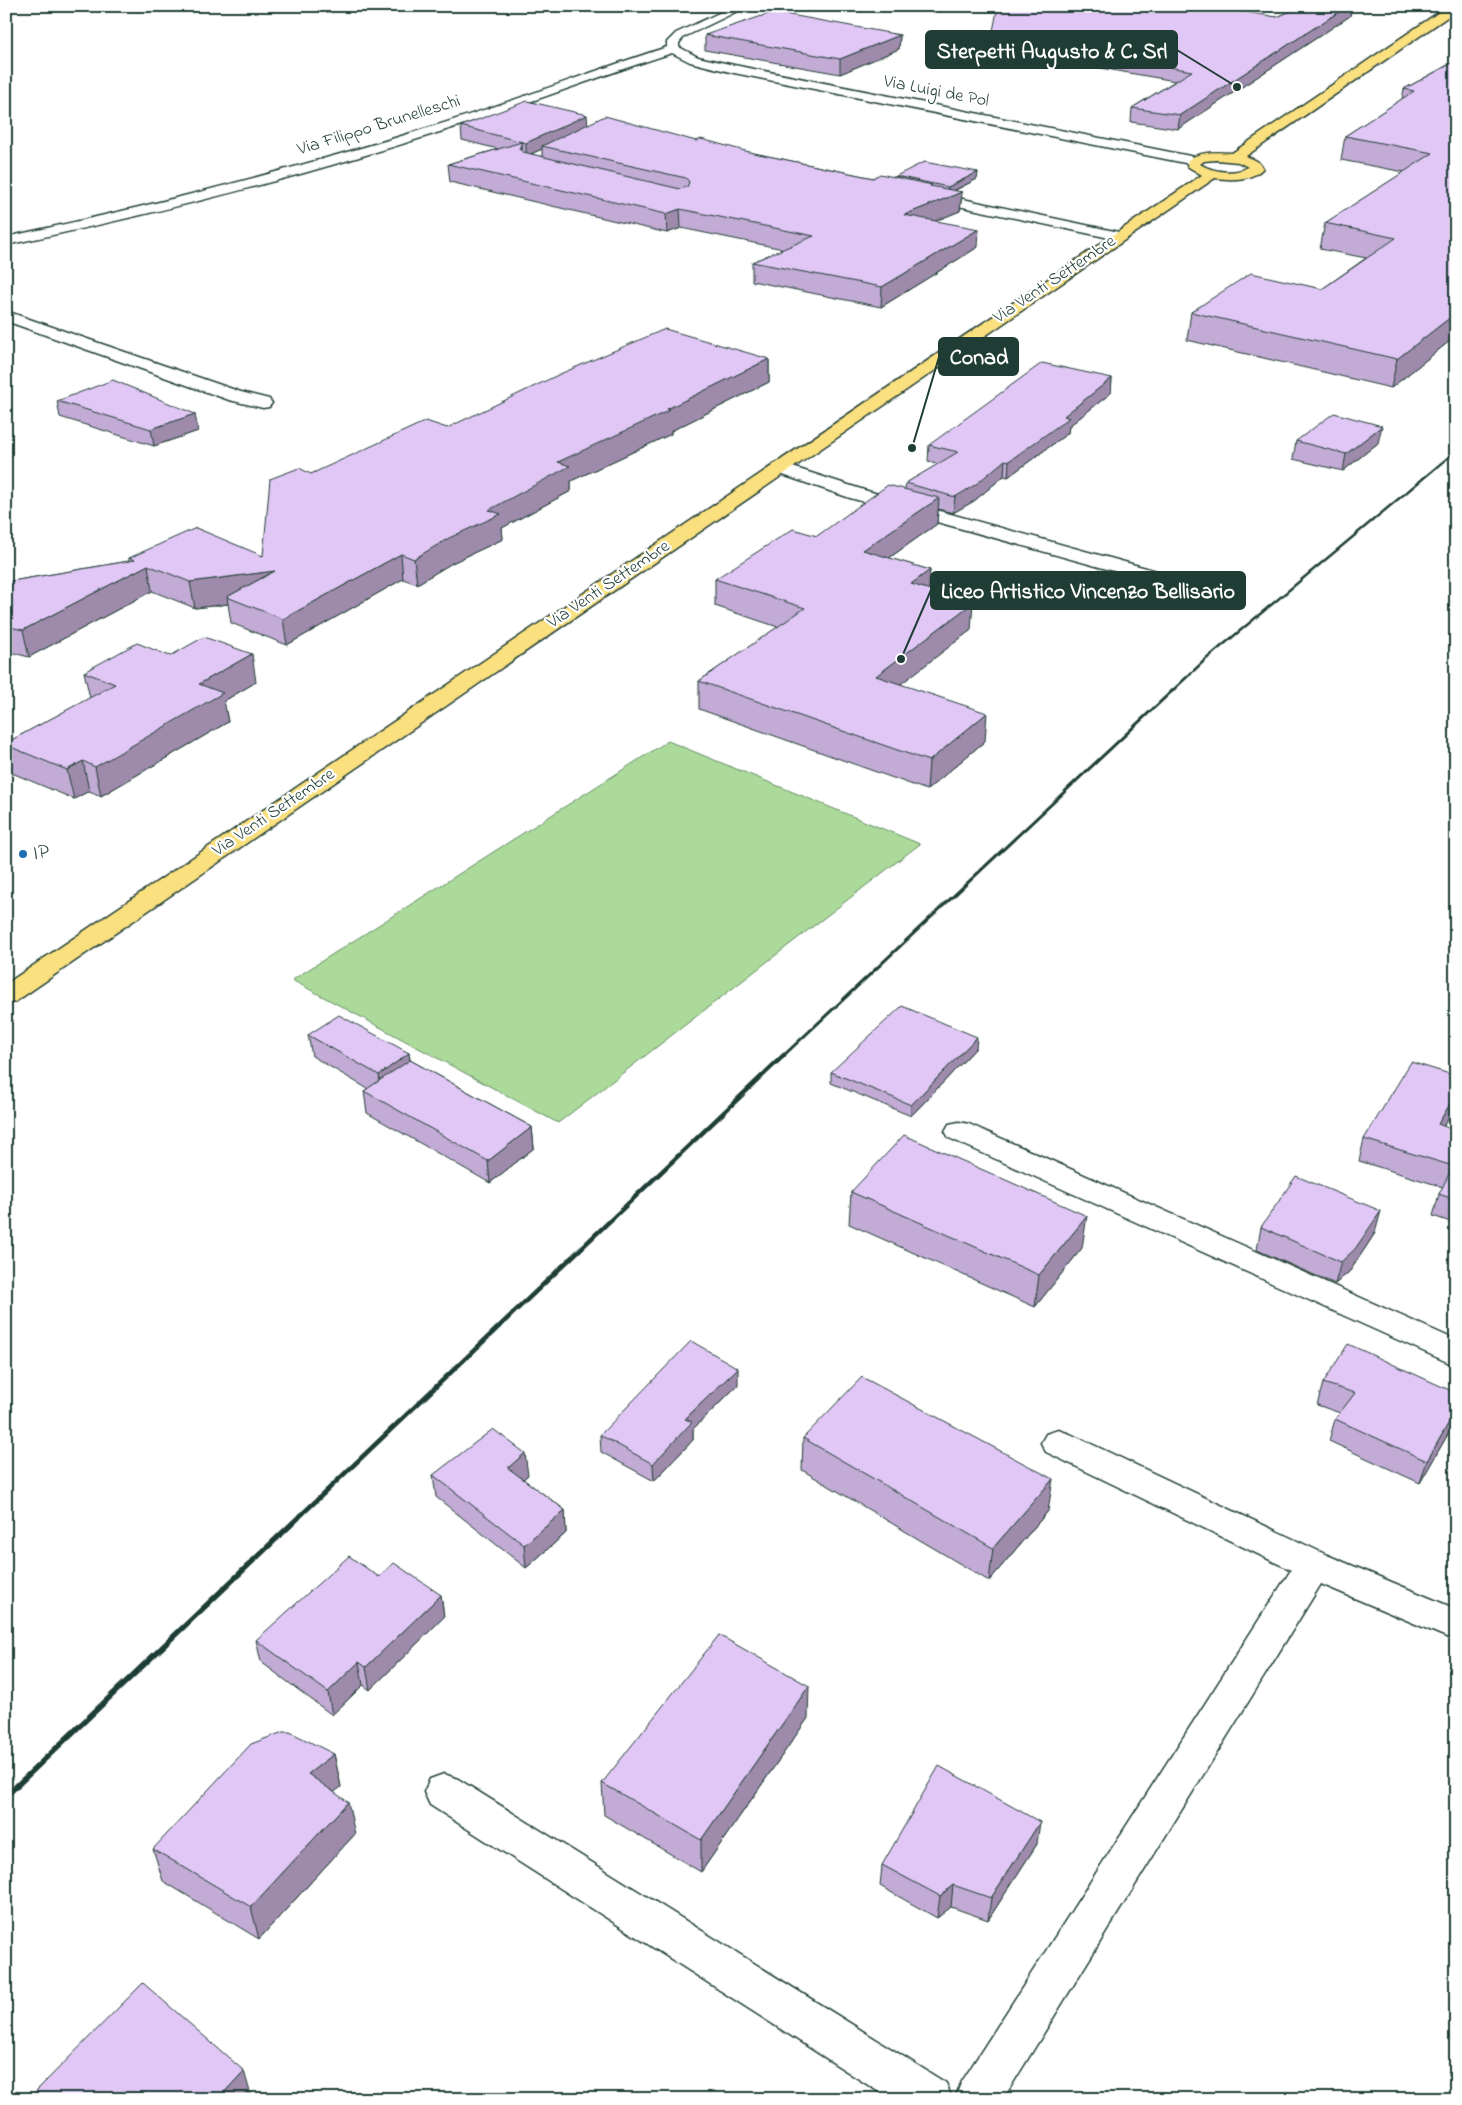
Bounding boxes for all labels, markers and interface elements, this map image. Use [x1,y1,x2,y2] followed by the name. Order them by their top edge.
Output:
[926,31,1177,68] callout: Sterpetti Augusto & C. Srl
[937,37,1168,70] text: Sterpetti Augusto & C. Srl
[880,69,991,116] street label: Via Luigi de Pol
[293,89,464,163] street label: Via Filippo Brunelleschi
[988,229,1122,331] street label: Via Venti Settembre
[939,338,1018,375] callout: Conad
[950,343,1009,375] text: Conad
[542,534,676,636] street label: Via Venti Settembre
[931,572,1245,609] callout: Liceo Artistico Vincenzo Bellisario
[941,577,1235,609] text: Liceo Artistico Vincenzo Bellisario
[207,762,341,864] street label: Via Venti Settembre
[33,839,49,869] place label: IP
[17,848,29,860] marker: IP

